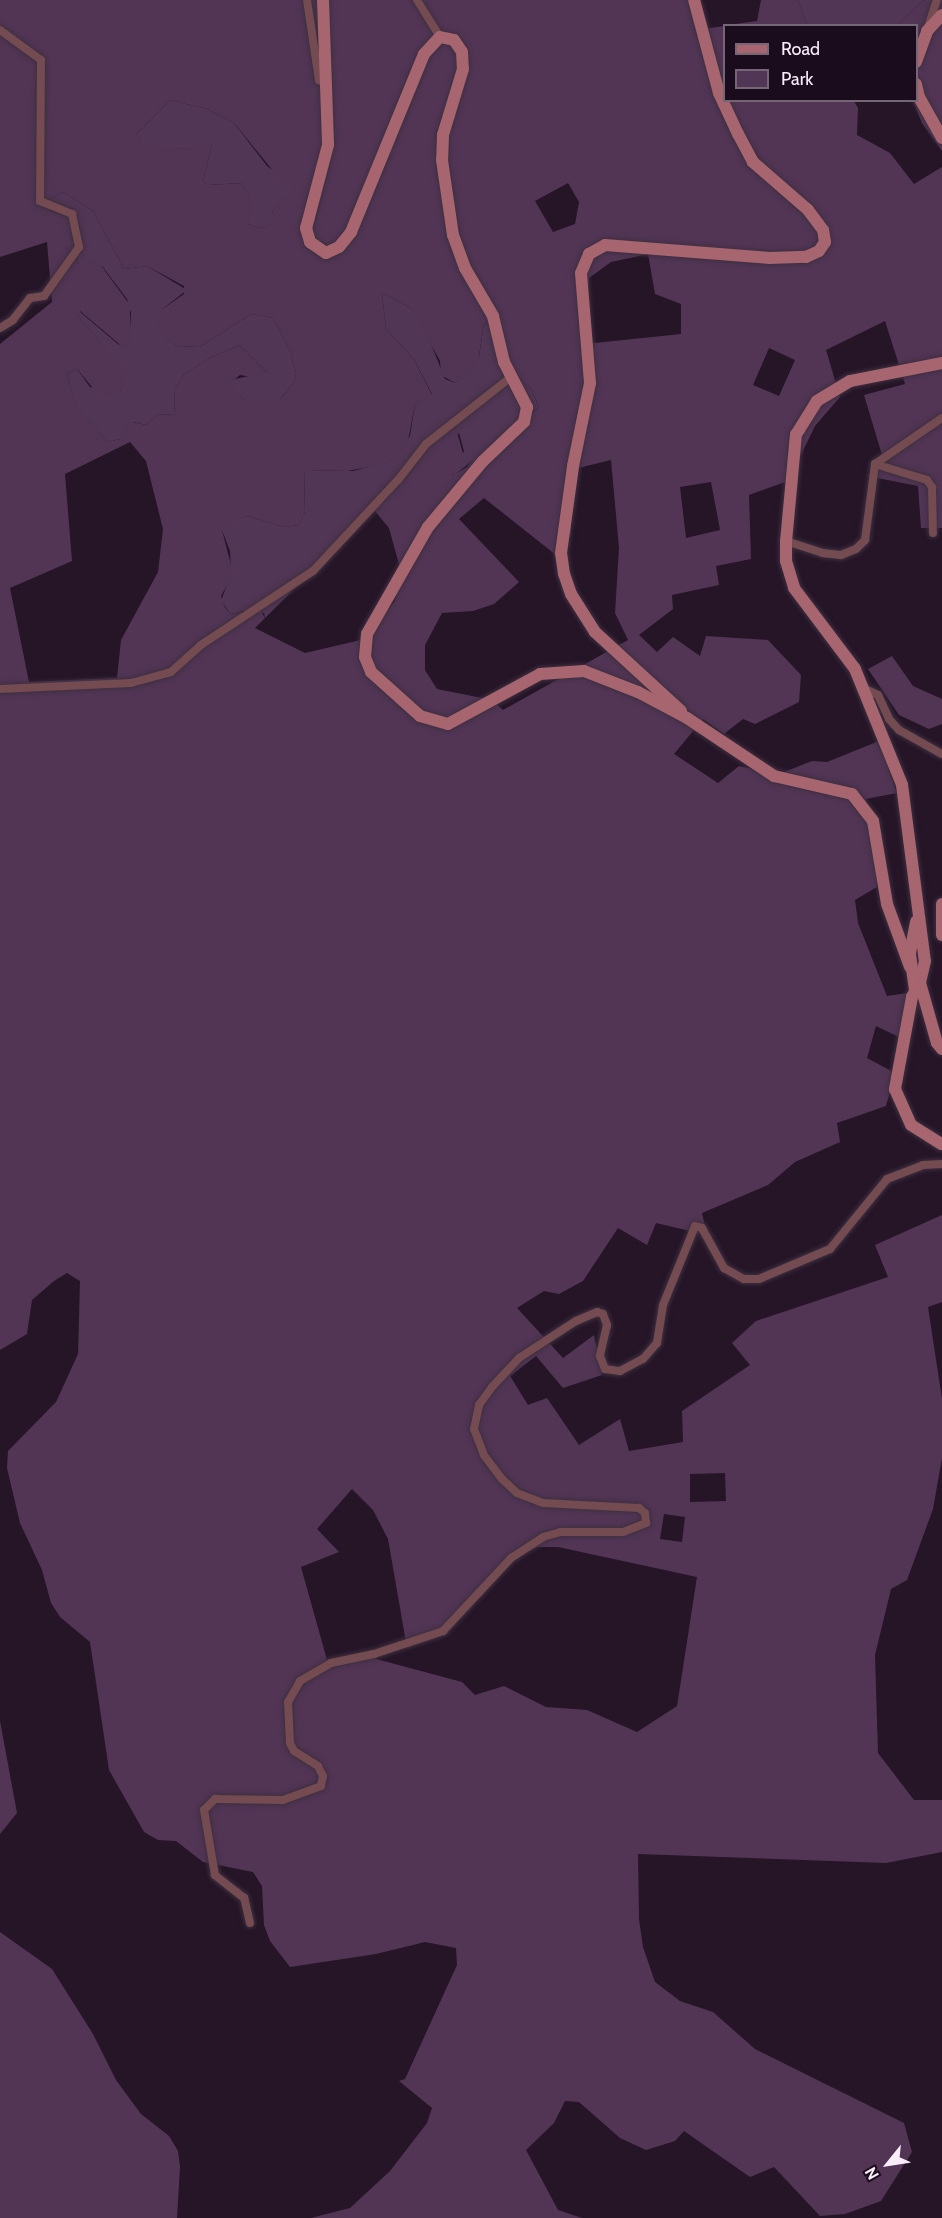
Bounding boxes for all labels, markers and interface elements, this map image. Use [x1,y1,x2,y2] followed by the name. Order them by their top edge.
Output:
[723,24,918,102] legend
[781,38,820,60] text: Road
[781,68,813,90] text: Park
[858,2134,918,2194] north arrow
[861,2164,883,2183] text: N

